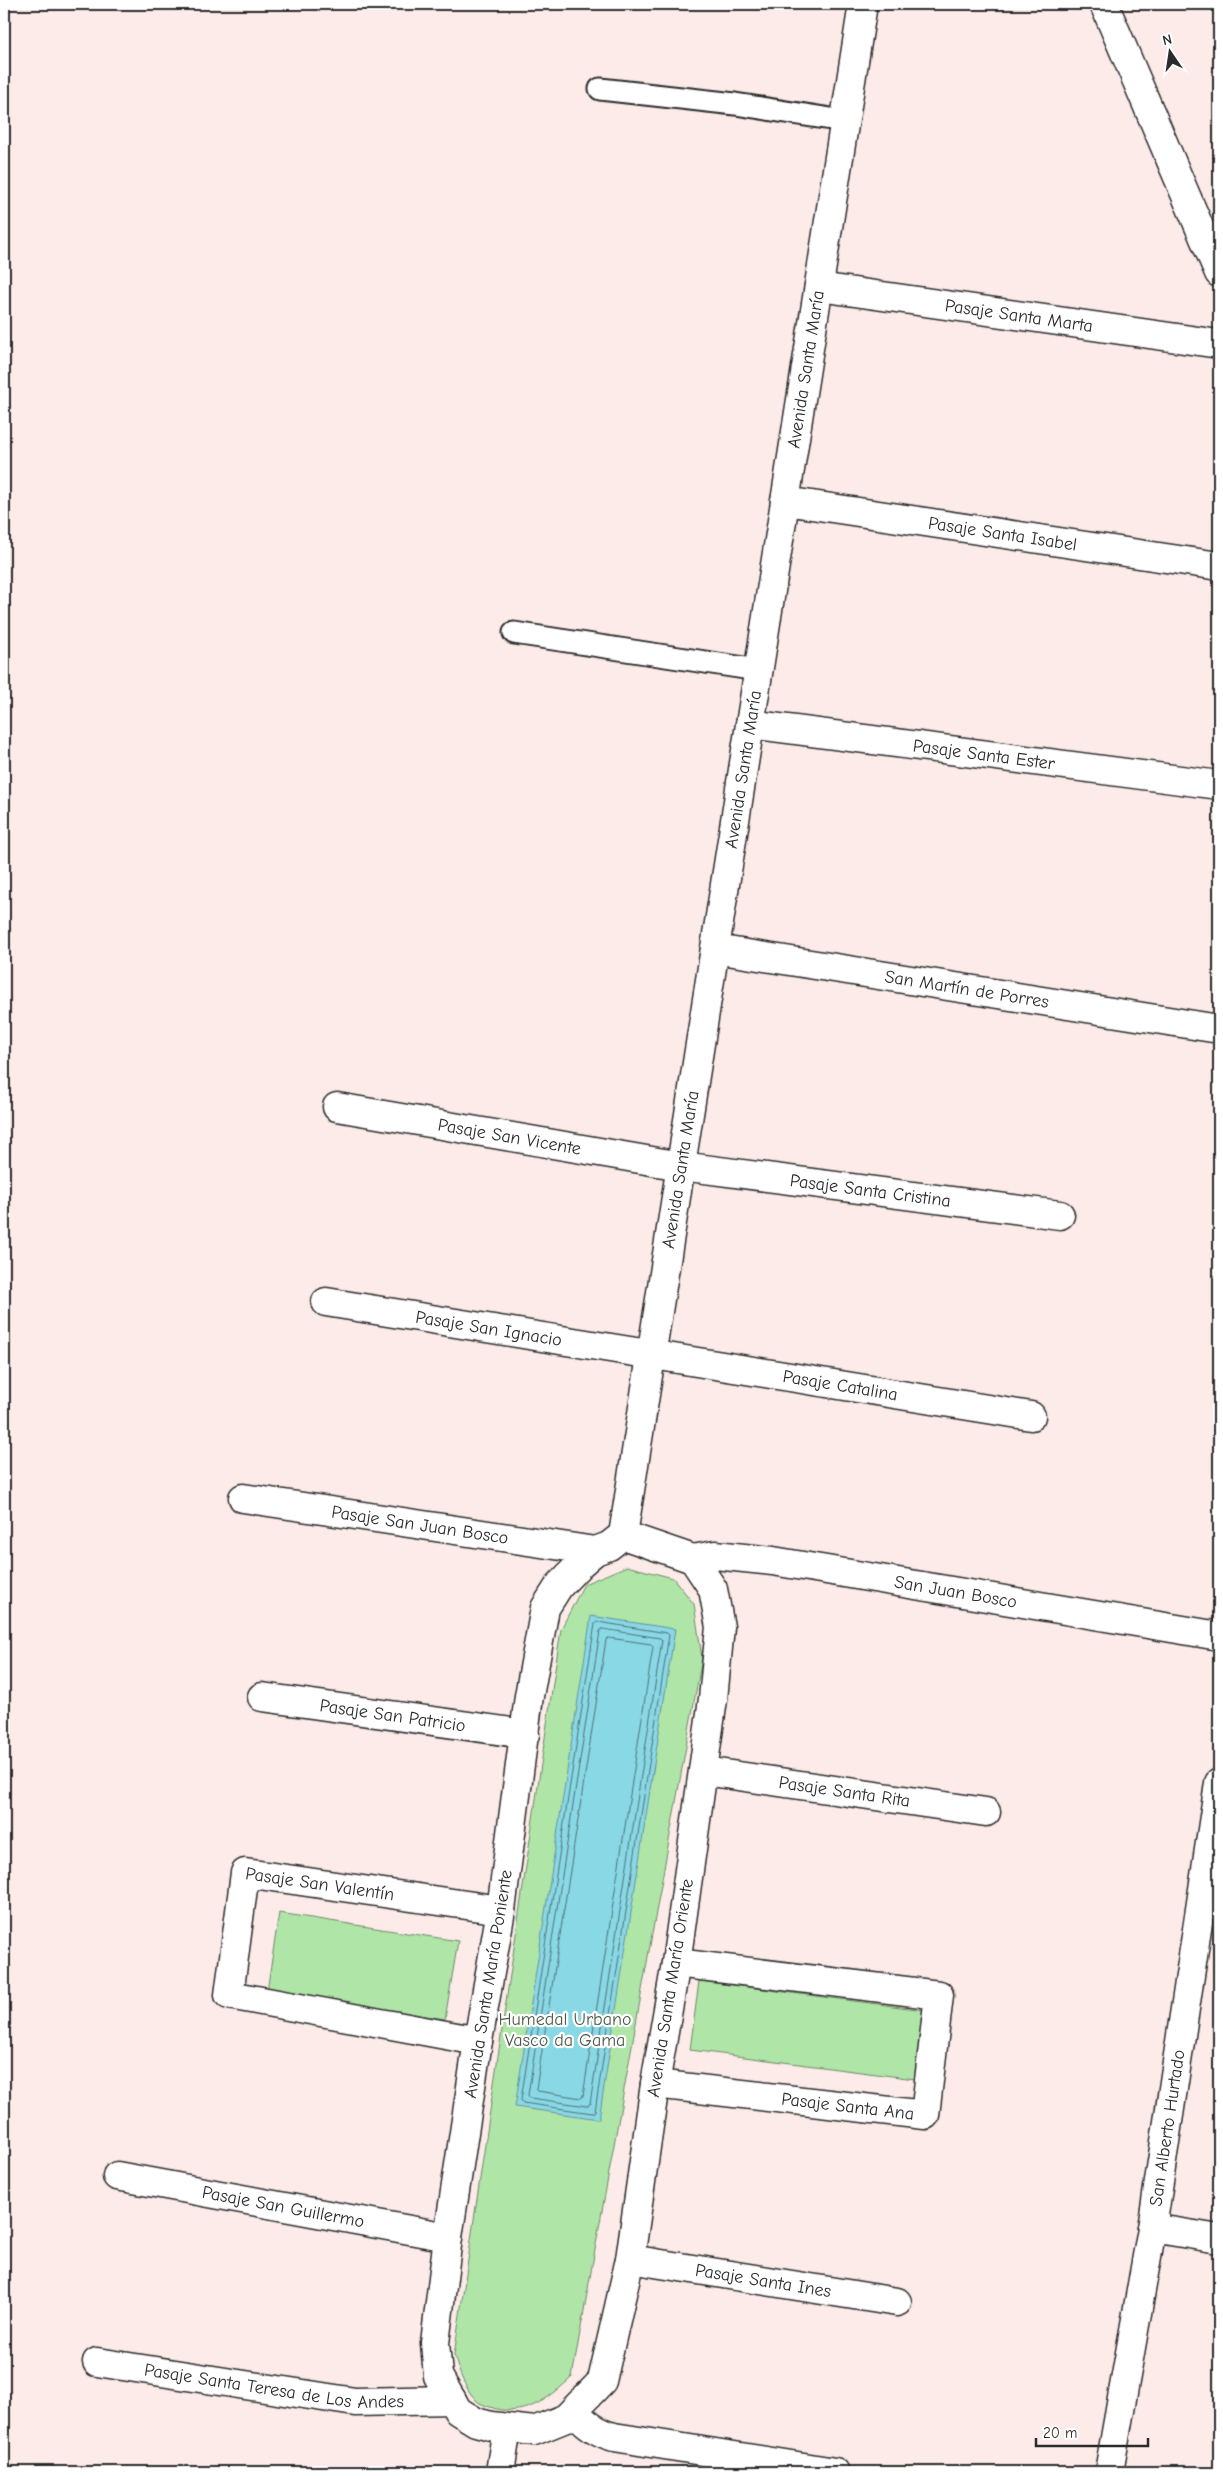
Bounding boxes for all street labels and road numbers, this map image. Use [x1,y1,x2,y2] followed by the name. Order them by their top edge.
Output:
[783,289,829,450] street label: Avenida Santa María
[944,295,1094,337] street label: Pasaje Santa Marta
[927,513,1078,556] street label: Pasaje Santa Isabel
[721,689,766,850] street label: Avenida Santa María
[912,735,1057,775] street label: Pasaje Santa Ester
[883,966,1050,1013] street label: San Martín de Porres
[658,1089,704,1250] street label: Avenida Santa María
[436,1114,583,1160] street label: Pasaje San Vicente
[789,1170,952,1212] street label: Pasaje Santa Cristina
[414,1307,564,1351] street label: Pasaje San Ignacio
[781,1366,899,1405] street label: Pasaje Catalina
[330,1501,510,1549] street label: Pasaje San Juan Bosco
[893,1572,1019,1613] street label: San Juan Bosco
[318,1695,467,1737] street label: Pasaje San Patricio
[777,1772,912,1812] street label: Pasaje Santa Rita
[244,1863,396,1905] street label: Pasaje San Valentín
[460,1868,517,2100] street label: Avenida Santa María Poniente
[643,1877,698,2099] street label: Avenida Santa María Oriente
[1145,2048,1190,2208] street label: San Alberto Hurtado
[780,2089,915,2125] street label: Pasaje Santa Ana
[200,2182,366,2232] street label: Pasaje San Guillermo
[694,2260,833,2302] street label: Pasaje Santa Ines
[143,2359,404,2413] street label: Pasaje Santa Teresa de Los Andes

